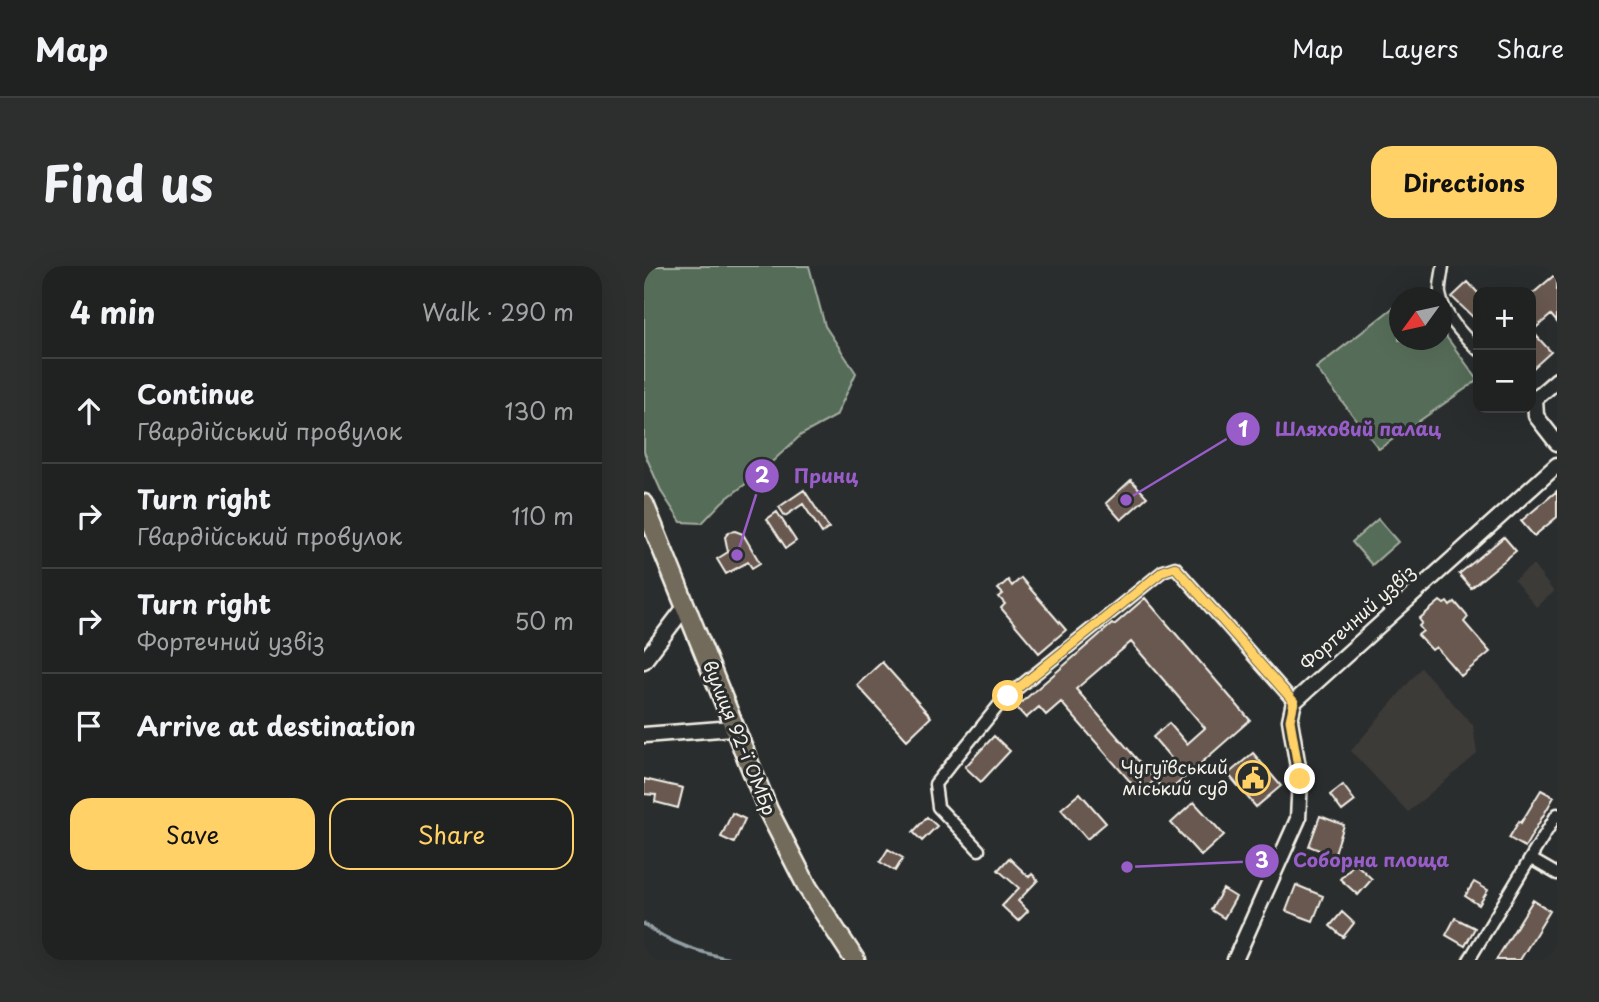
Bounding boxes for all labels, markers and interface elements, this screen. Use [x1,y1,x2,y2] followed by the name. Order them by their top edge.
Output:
[35,23,108,73] text: Map
[1292,30,1343,66] text: Map
[1381,30,1458,66] text: Layers
[1496,30,1564,66] text: Share
[42,145,213,219] text: Find us
[1371,146,1557,218] button: Directions
[1389,287,1452,350] north arrow
[1473,287,1536,413] map controls
[1473,287,1536,350] button: +
[70,289,156,334] text: 4 min
[422,294,574,329] text: Walk · 290 m
[1473,350,1536,413] button: −
[137,374,254,413] text: Continue
[70,392,108,430] icon: ahead
[504,393,574,428] text: 130 m
[1226,409,1455,449] callout: Шляховий палац
[1238,412,1248,444] text: 1
[137,413,402,448] text: Гвардійський провулок
[1275,414,1442,442] text: Шляховий палац
[745,456,872,496] callout: Принц
[755,458,770,490] text: 2
[794,461,859,489] text: Принц
[137,479,271,518] text: Turn right
[70,497,108,535] icon: right
[512,498,574,533] text: 110 m
[137,518,402,553] text: Гвардійський провулок
[1293,558,1421,676] street label: Фортечний узвіз
[137,584,271,623] text: Turn right
[70,602,108,640] icon: right
[514,603,574,638] text: 50 m
[137,623,325,658] text: Фортечний узвіз
[697,656,784,819] street label: вулиця 92-ї ОМБр
[992,680,1023,711] route start
[137,706,416,745] text: Arrive at destination
[70,707,108,745] icon: arrive
[1120,753,1228,801] place label: Чугуївський міський суд
[1234,759,1272,797] public building icon: Чугуївський міський суд
[1284,763,1315,794] route end
[70,798,315,870] button: Save
[329,798,574,870] button: Share
[1244,841,1464,881] callout: Соборна площа
[1255,843,1269,875] text: 3
[1293,845,1449,873] text: Соборна площа

